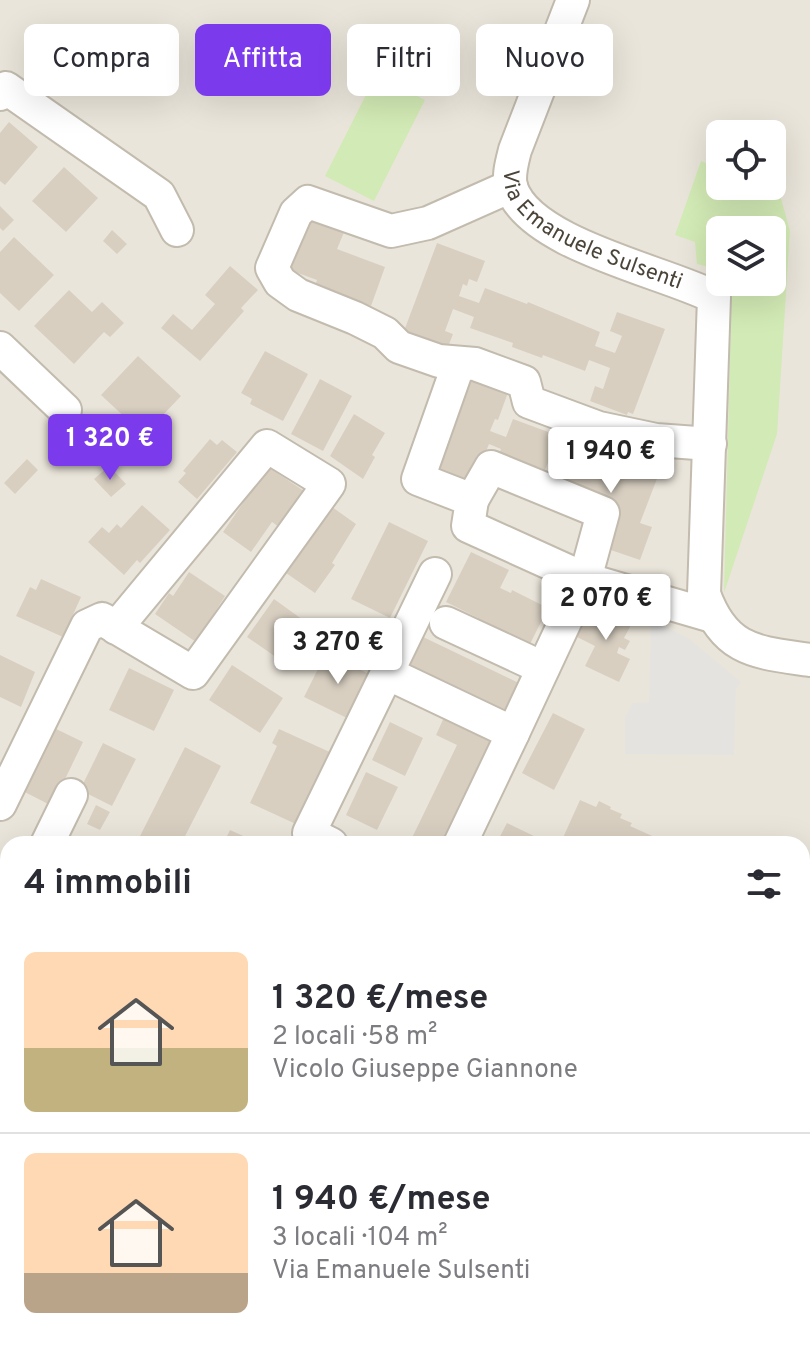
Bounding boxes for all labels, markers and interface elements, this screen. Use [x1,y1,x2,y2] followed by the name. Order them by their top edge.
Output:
[24,24,179,96] chip: Compra
[195,24,331,96] chip: Affitta
[347,24,460,96] chip: Filtri
[476,24,613,96] chip: Nuovo
[706,120,786,296] map controls
[706,120,786,200] button: locate
[496,169,686,296] street label: Via Emanuele Sulsenti
[706,216,786,296] button: layers
[36,414,184,482] pin: 1 320 €
[66,423,154,456] text: 1 320 €
[537,427,685,495] pin: 1 940 €
[566,436,656,469] text: 1 940 €
[532,574,680,642] pin: 2 070 €
[559,583,653,616] text: 2 070 €
[264,618,412,686] pin: 3 270 €
[292,627,384,660] text: 3 270 €
[742,862,786,906] icon: filters
[24,863,192,906] text: 4 immobili
[272,978,488,1021] text: 1 320 €/mese
[88,984,184,1080] icon: home
[272,1021,437,1054] text: 2 locali · 58 m²
[272,1054,578,1087] text: Vicolo Giuseppe Giannone
[272,1179,490,1222] text: 1 940 €/mese
[88,1185,184,1281] icon: home
[272,1222,448,1255] text: 3 locali · 104 m²
[272,1255,530,1288] text: Via Emanuele Sulsenti

